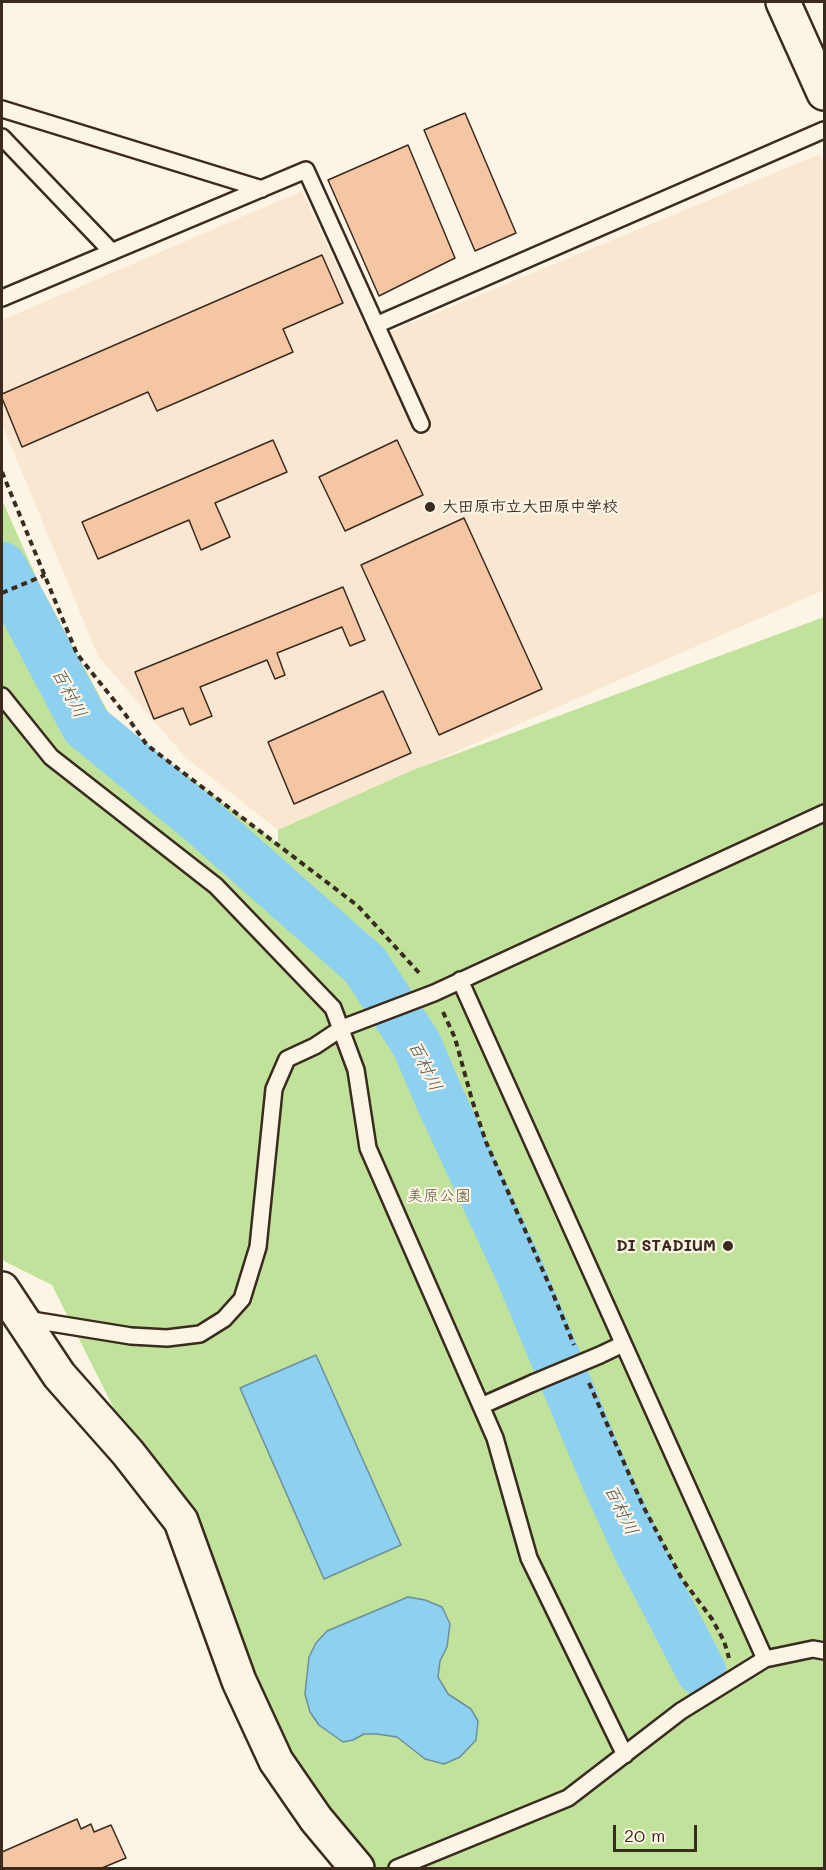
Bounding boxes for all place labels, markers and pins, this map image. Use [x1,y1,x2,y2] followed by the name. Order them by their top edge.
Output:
[442,497,618,517] place label: 大田原市立大田原中学校
[423,500,437,514] marker: 大田原市立大田原中学校
[616,1236,716,1256] place label: DI STADIUM
[721,1239,735,1253] marker: DI STADIUM

